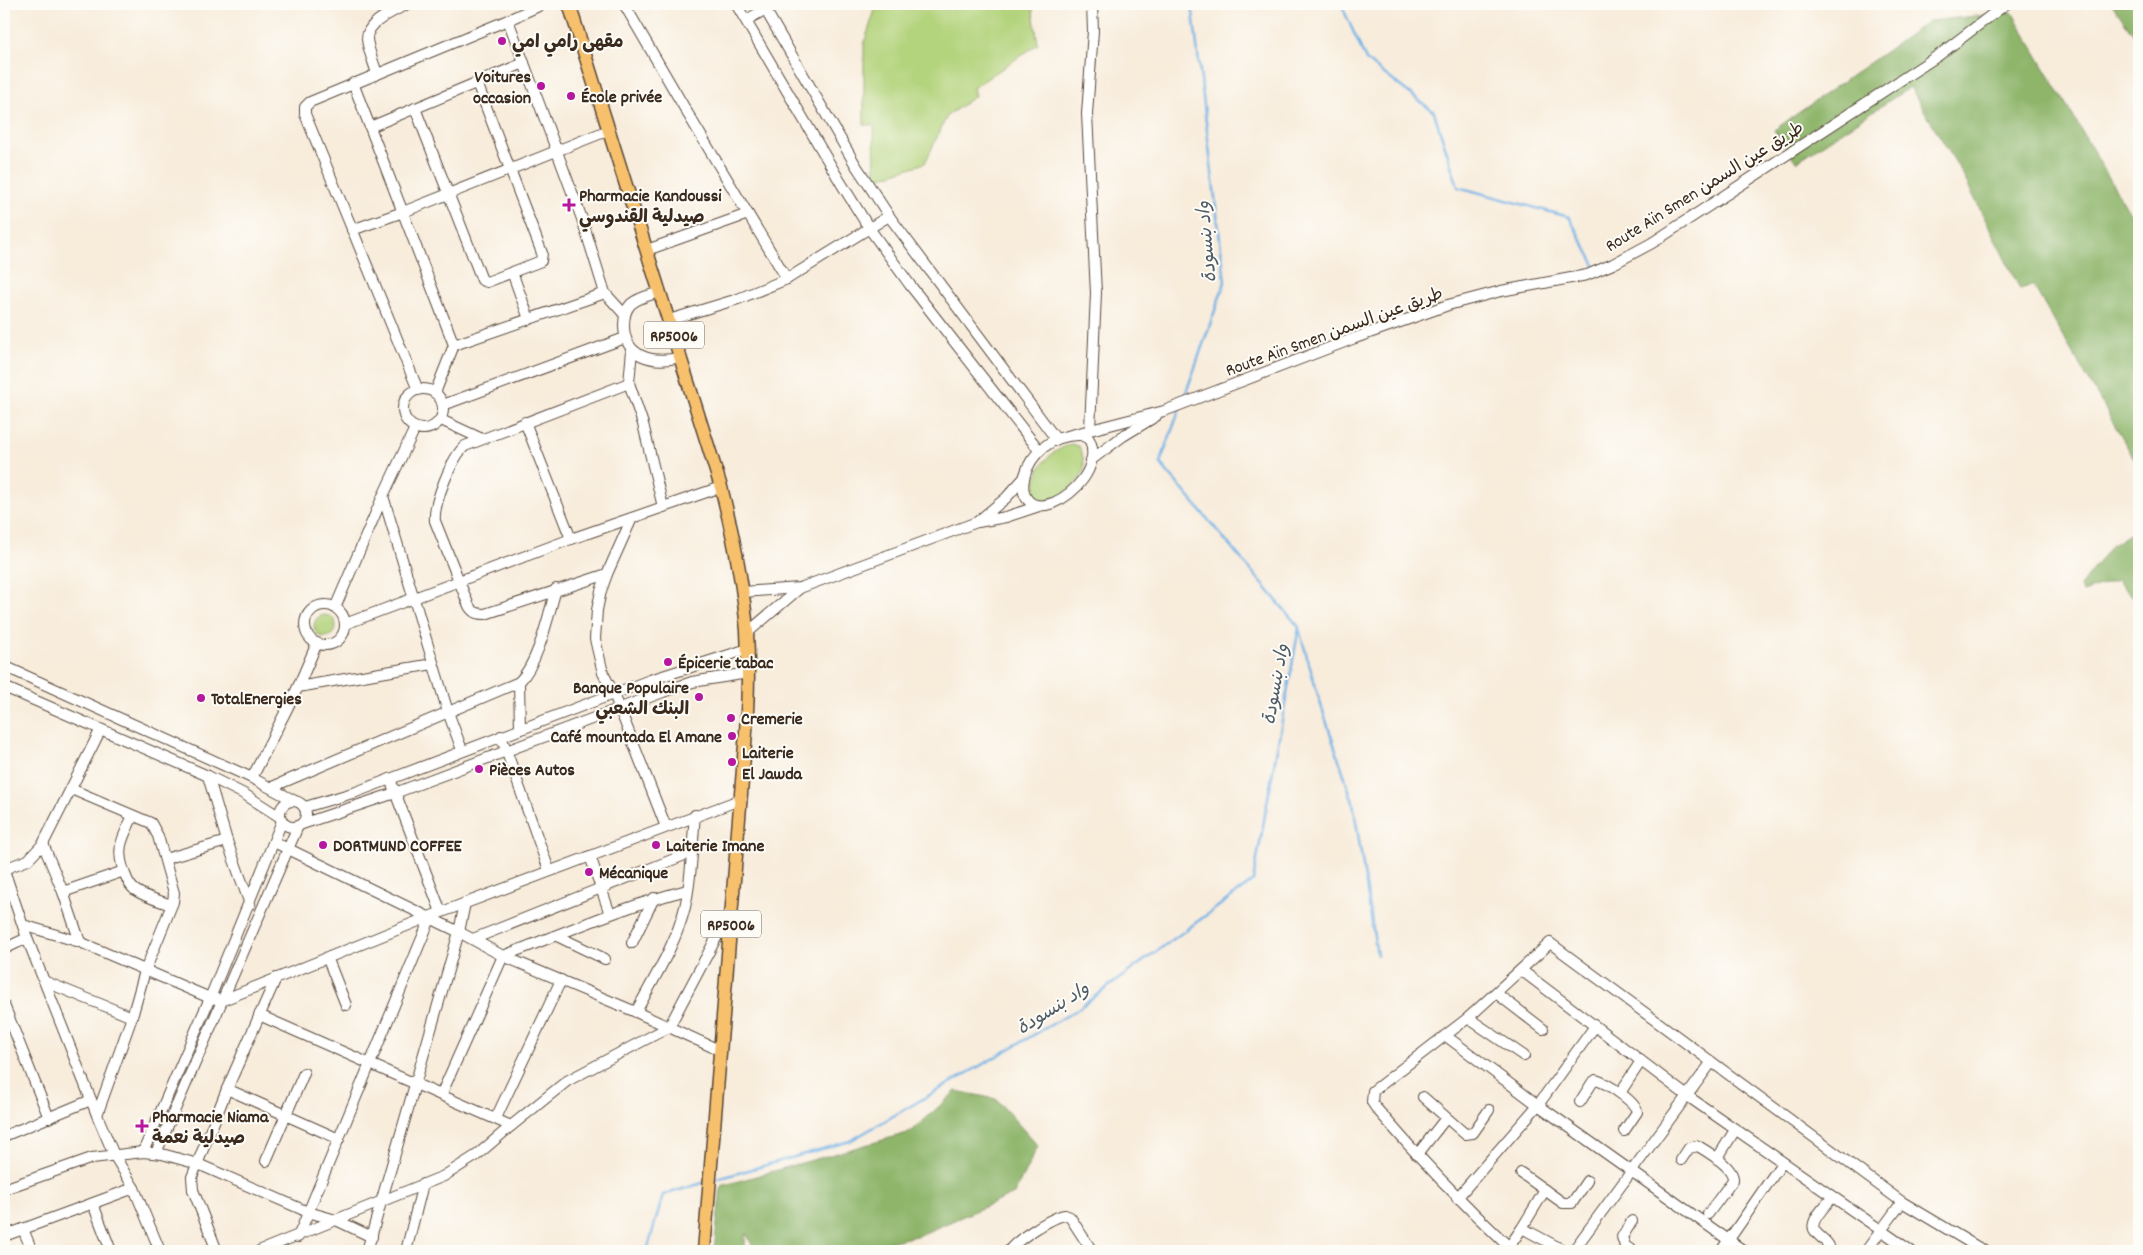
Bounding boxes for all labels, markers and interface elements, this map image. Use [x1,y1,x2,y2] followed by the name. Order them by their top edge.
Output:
[512,31,624,57] place label: مقهى رامي امي
[496,35,508,47] marker: مقهى رامي امي
[473,66,531,112] place label: Voitures occasion
[535,80,547,92] marker: Voitures occasion
[581,86,662,111] place label: École privée
[565,90,577,102] marker: École privée
[1601,117,1809,260] street label: Route Aïn Smen طريق عين السمن
[579,185,722,232] place label: Pharmacie Kandoussi صيدلية القندوسي
[563,199,575,211] marker: Pharmacie Kandoussi صيدلية القندوسي
[1191,200,1225,283] water label: واد بنسودة
[1223,282,1447,384] street label: Route Aïn Smen طريق عين السمن
[644,322,704,348] road number: RP5006
[1257,642,1298,727] water label: واد بنسودة
[678,652,774,677] place label: Épicerie tabac
[662,656,674,668] marker: Épicerie tabac
[573,677,689,724] place label: Banque Populaire البنك الشعبي
[211,688,302,713] place label: TotalEnergies
[693,691,705,703] marker: Banque Populaire البنك الشعبي
[195,692,207,704] marker: TotalEnergies
[741,708,803,733] place label: Cremerie
[725,712,737,724] marker: Cremerie
[550,726,722,751] place label: Café mountada El Amane
[726,730,738,742] marker: Café mountada El Amane
[742,742,803,788] place label: Laiterie El Jawda
[726,756,738,768] marker: Laiterie El Jawda
[489,759,575,784] place label: Pièces Autos
[473,763,485,775] marker: Pièces Autos
[333,835,463,860] place label: DORTMUND COFFEE
[666,835,764,860] place label: Laiterie Imane
[317,839,329,851] marker: DORTMUND COFFEE
[650,839,662,851] marker: Laiterie Imane
[599,862,668,887] place label: Mécanique
[583,866,595,878] marker: Mécanique
[701,911,761,938] road number: RP5006
[1012,977,1096,1043] water label: واد بنسودة
[152,1106,269,1152] place label: Pharmacie Niama صيدلية نعمة
[136,1120,148,1132] marker: Pharmacie Niama صيدلية نعمة

